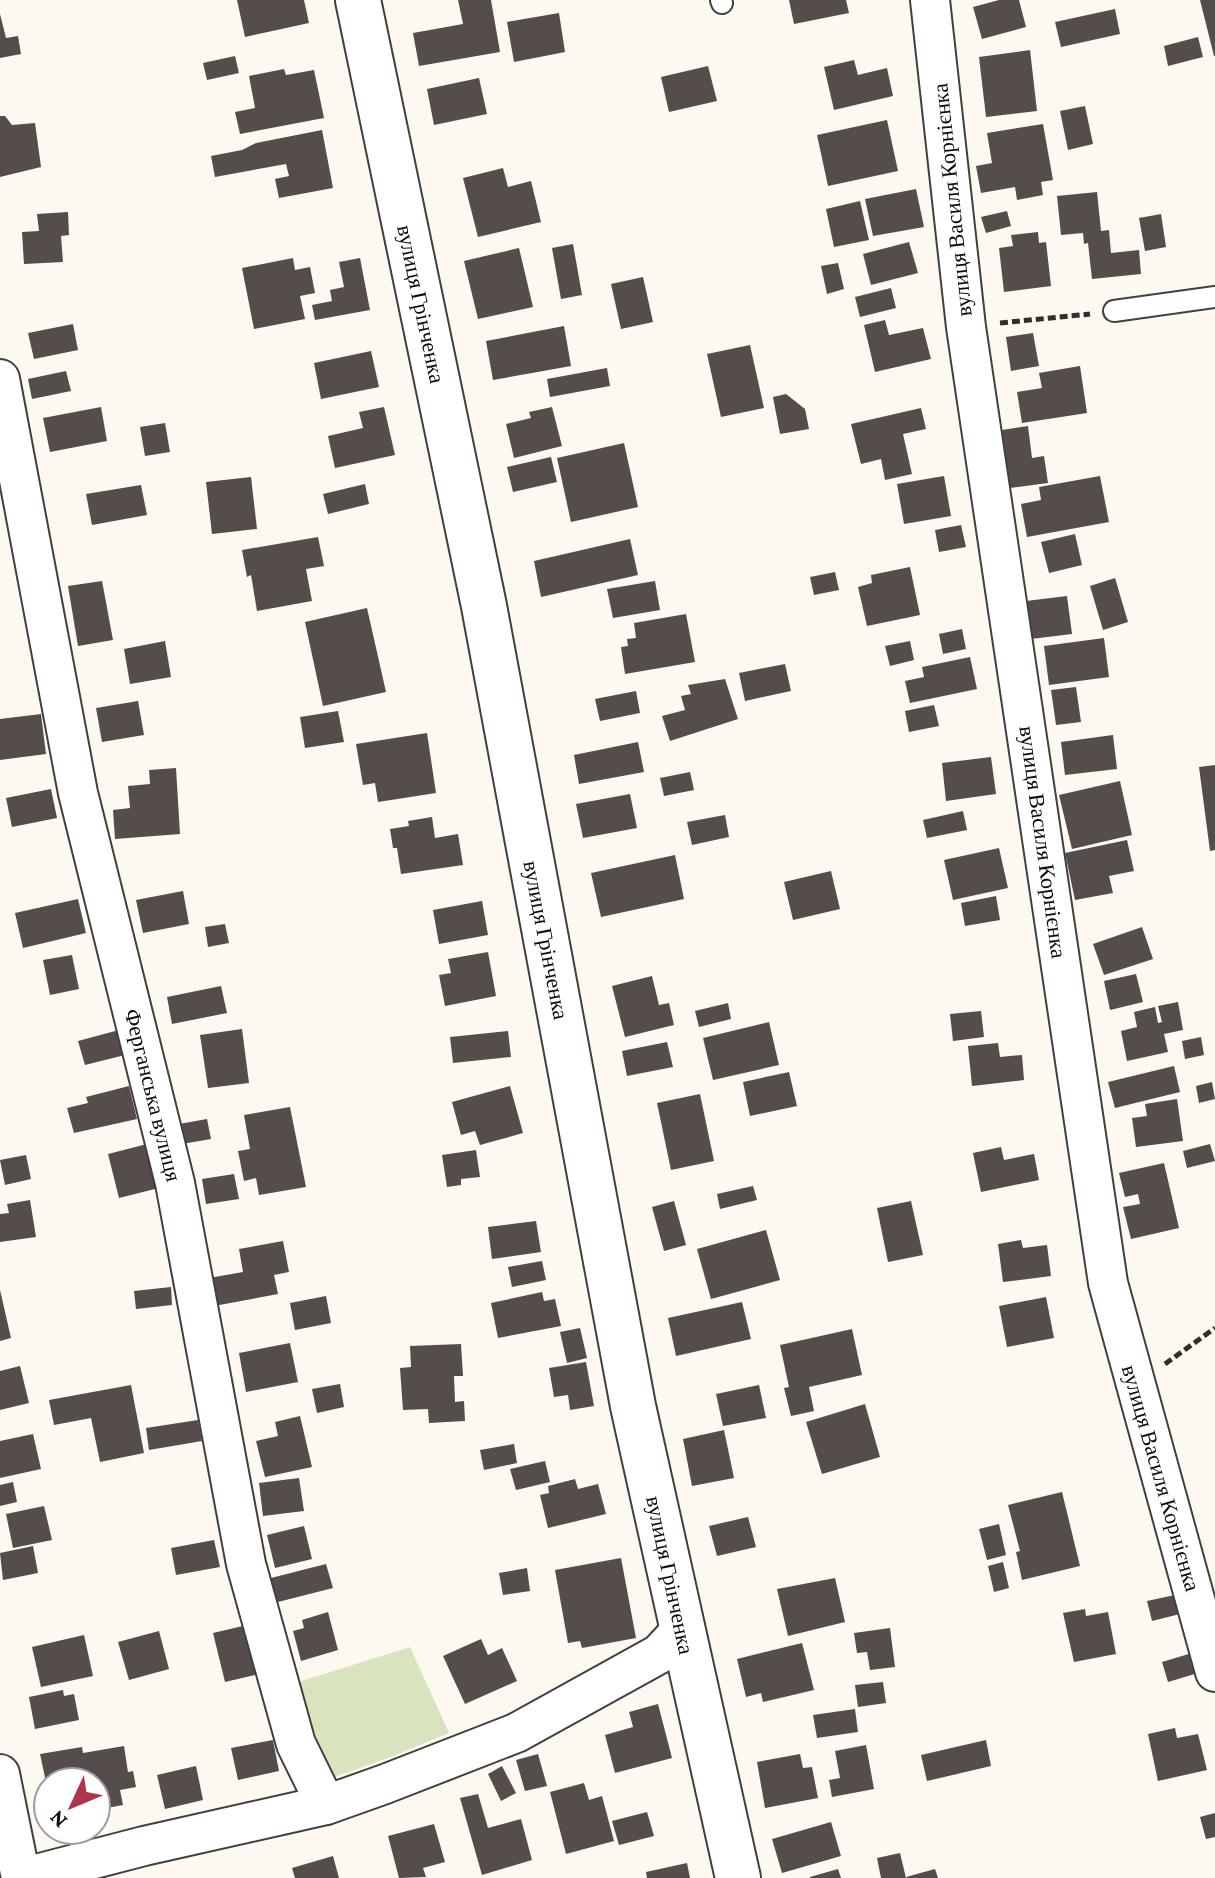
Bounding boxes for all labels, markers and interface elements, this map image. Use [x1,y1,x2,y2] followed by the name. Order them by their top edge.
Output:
[927,82,977,318] street label: вулиця Василя Корнієнка
[392,222,450,386] street label: вулиця Грінченка
[1014,724,1072,960] street label: вулиця Василя Корнієнка
[518,858,574,1022] street label: вулиця Грінченка
[119,1006,187,1184] street label: Ферганська вулиця
[1117,1362,1205,1594] street label: вулиця Василя Корнієнка
[641,1493,699,1657] street label: вулиця Грінченка
[32,1766,112,1846] north arrow
[44,1805,72,1834] text: N

